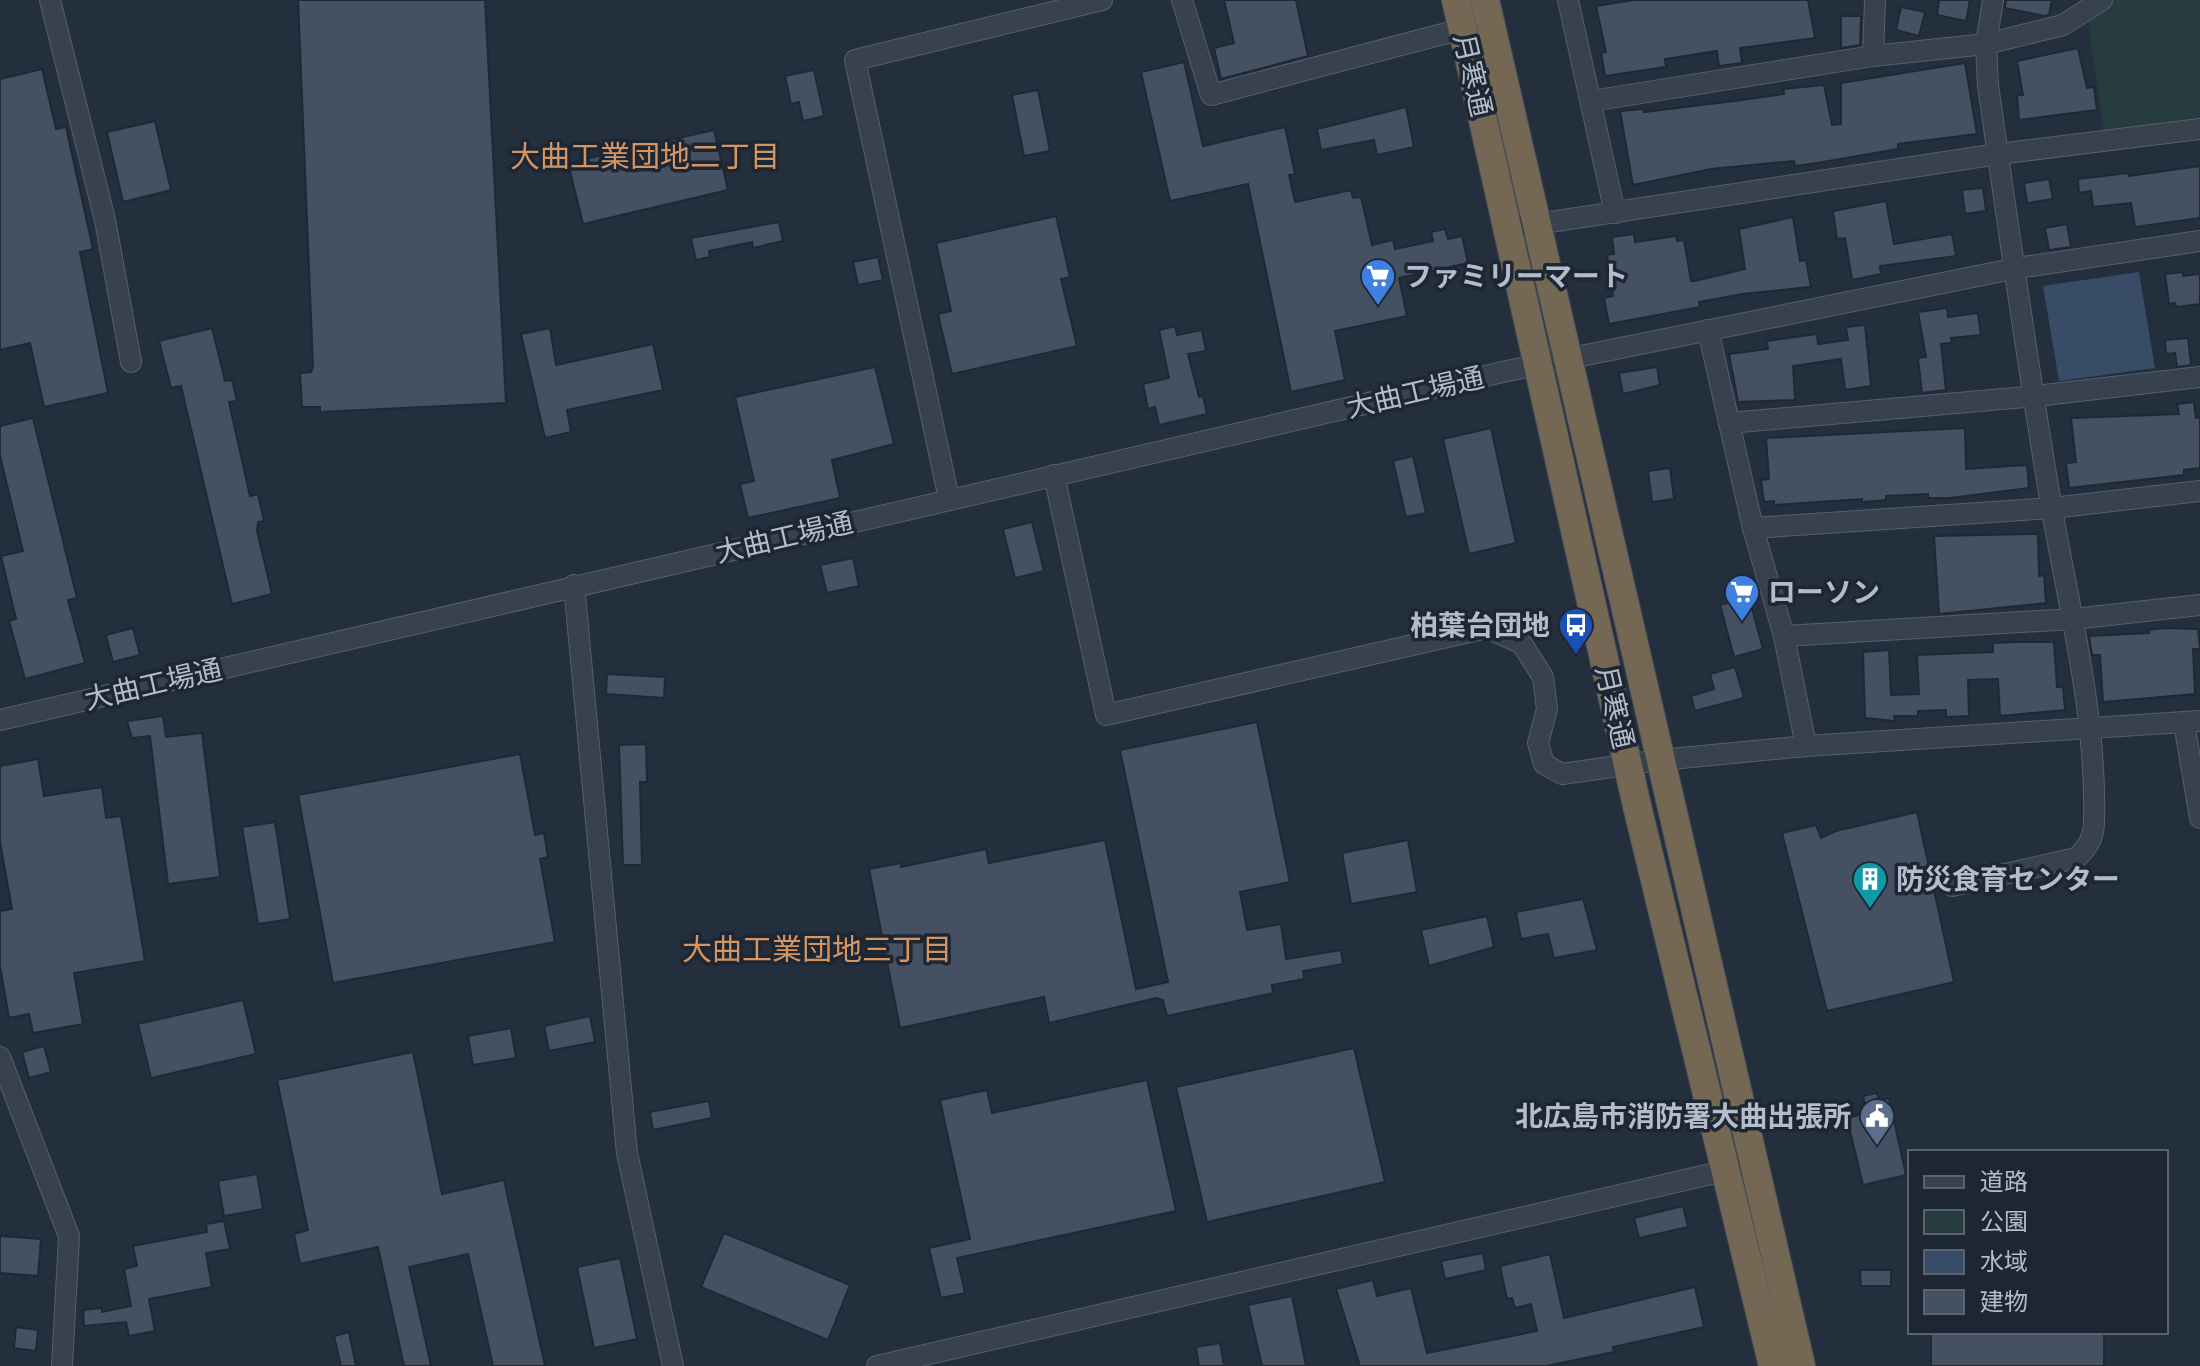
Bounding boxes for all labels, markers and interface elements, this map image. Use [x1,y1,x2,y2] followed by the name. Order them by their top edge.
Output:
[1448,30,1498,120] street label: 月寒通
[510,139,780,173] district label: 大曲工業団地二丁目
[1359,257,1397,307] supermarket icon: ファミリーマート
[1404,260,1628,292] place label: ファミリーマート
[1343,361,1487,423] street label: 大曲工場通
[712,506,856,568] street label: 大曲工場通
[1723,573,1761,623] supermarket icon: ローソン
[1768,576,1880,608] place label: ローソン
[1557,606,1595,656] bus stop icon: 柏葉台団地
[1410,609,1550,641] place label: 柏葉台団地
[81,653,225,715] street label: 大曲工場通
[1590,662,1640,752] street label: 月寒通
[1851,860,1889,910] building icon: 防災食育センター
[1896,863,2120,895] place label: 防災食育センター
[682,932,952,966] district label: 大曲工業団地三丁目
[1858,1097,1896,1147] public building icon: 北広島市消防署大曲出張所
[1515,1100,1851,1132] place label: 北広島市消防署大曲出張所
[1908,1150,2168,1334] legend
[1980,1168,2028,1195] text: 道路
[1980,1208,2028,1235] text: 公園
[1980,1248,2028,1275] text: 水域
[1980,1288,2028,1315] text: 建物

